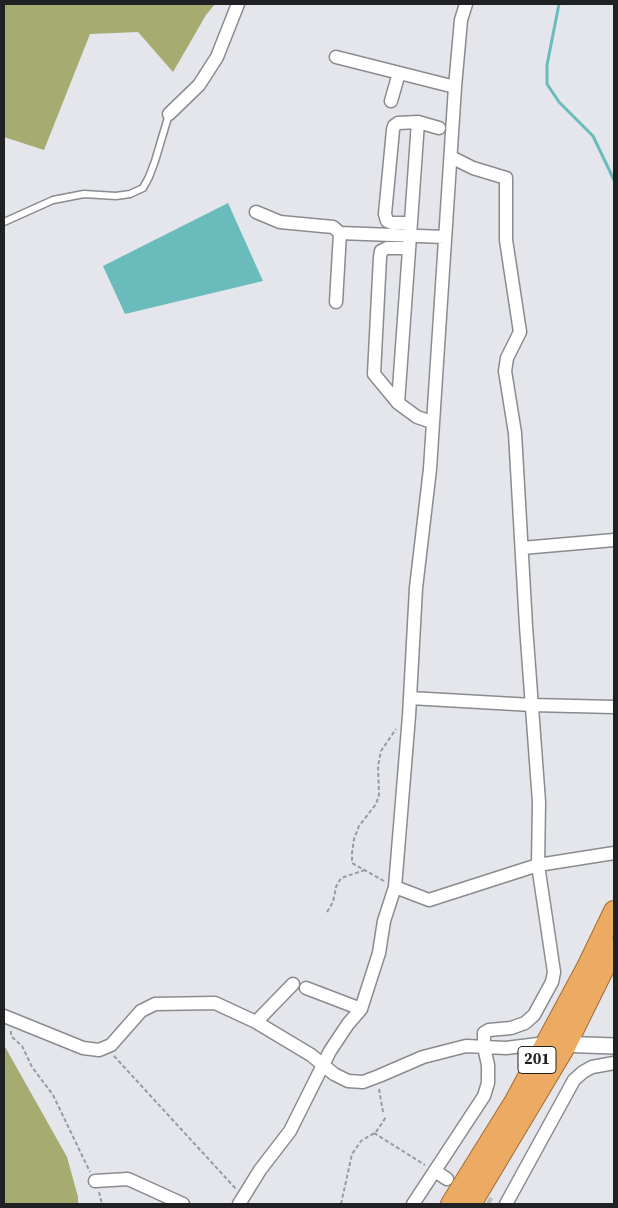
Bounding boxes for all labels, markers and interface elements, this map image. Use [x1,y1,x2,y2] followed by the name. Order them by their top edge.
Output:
[518,1046,556,1074] road number: 201

